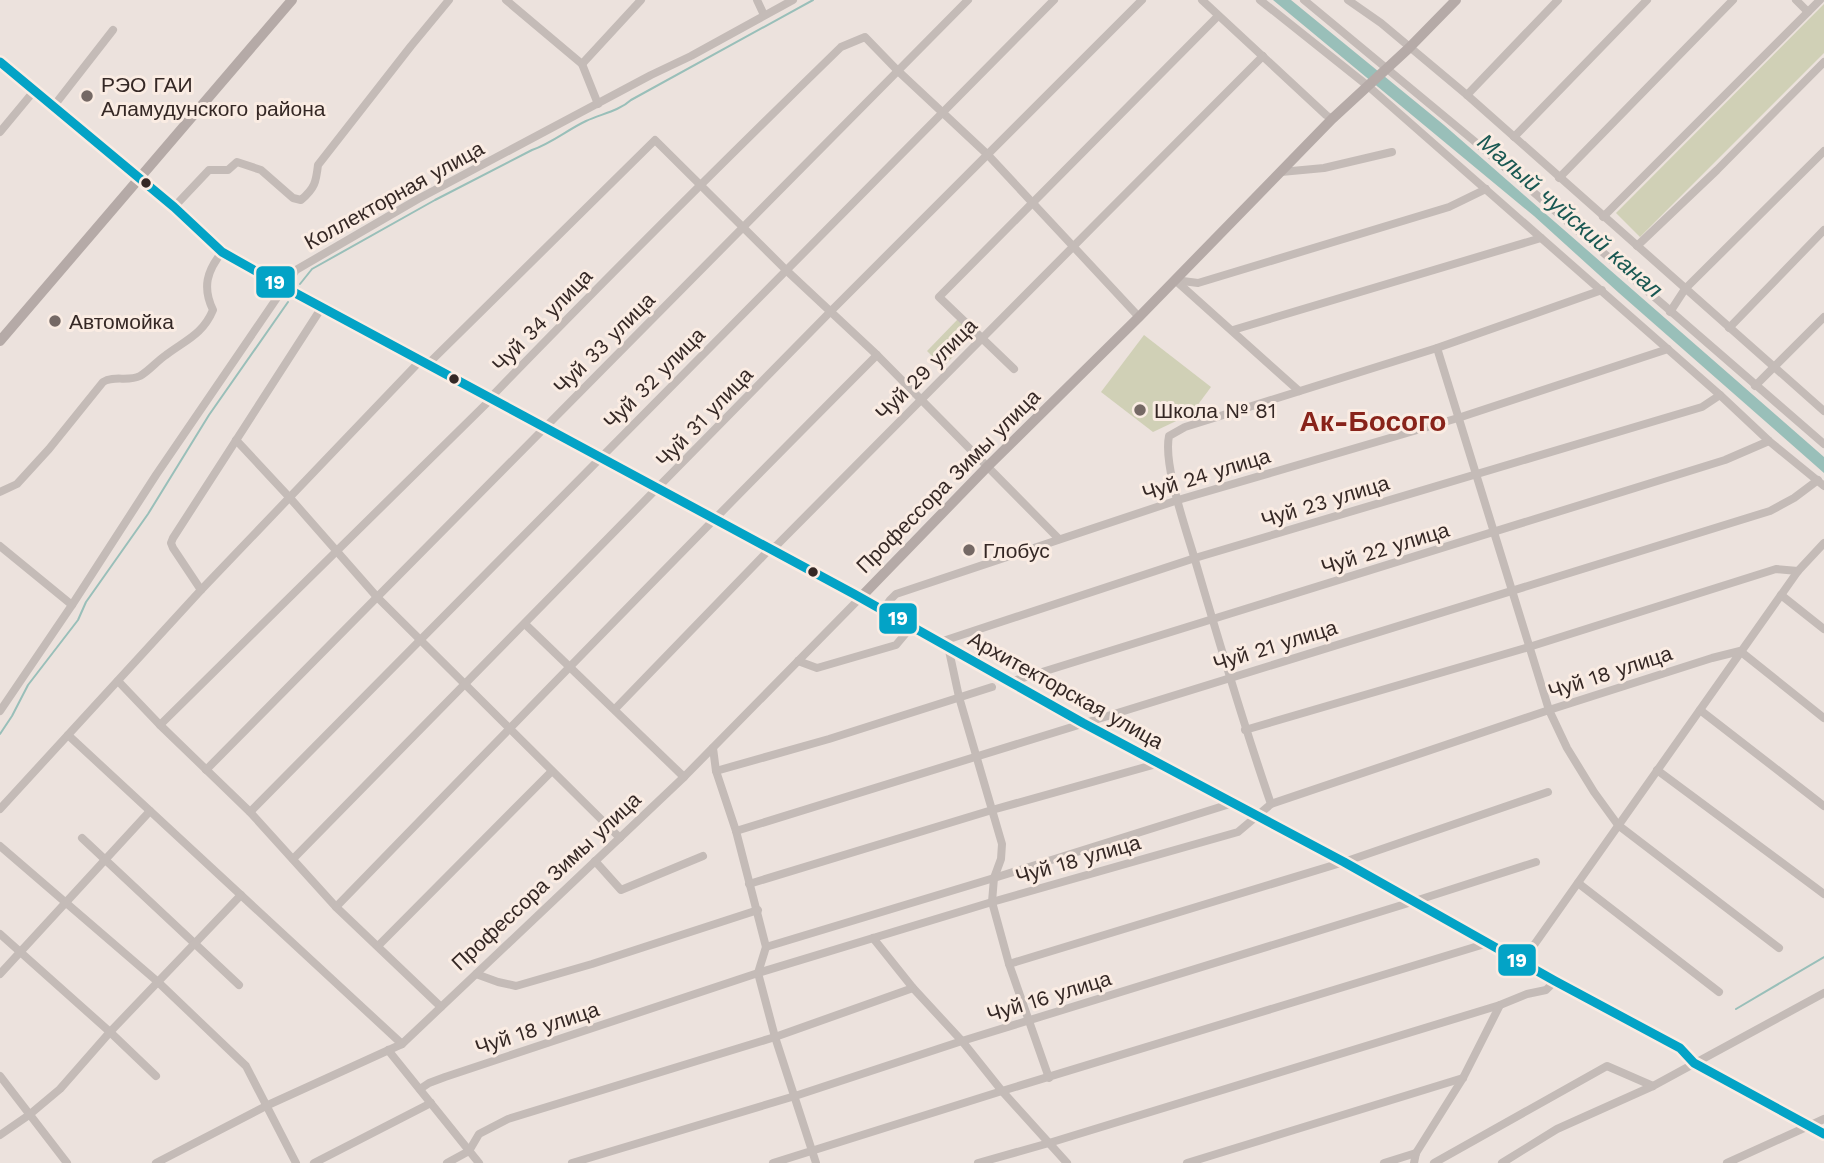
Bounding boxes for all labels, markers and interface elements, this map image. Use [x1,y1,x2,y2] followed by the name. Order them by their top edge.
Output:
[101,72,326,121] place label: РЭО ГАИ Аламудунского района
[79,88,95,104] marker: РЭО ГАИ Аламудунского района
[1472,128,1668,304] water label: Малый чуйский канал
[300,135,488,255] street label: Коллекторная улица
[139,176,153,190] unlabelled marker
[487,263,598,377] street label: Чуй 34 улица
[255,265,296,299] line badge: 19
[265,271,285,294] text: 19
[548,287,660,399] street label: Чуй 33 улица
[69,309,174,334] place label: Автомойка
[47,313,63,329] marker: Автомойка
[870,313,982,425] street label: Чуй 29 улица
[598,322,710,434] street label: Чуй 32 улица
[650,362,758,472] street label: Чуй 31 улица
[447,372,461,386] unlabelled marker
[851,384,1045,578] street label: Профессора Зимы улица
[1154,398,1276,423] place label: Школа № 81
[1132,402,1148,418] marker: Школа № 81
[1300,405,1446,438] district label: Ак-Босого
[1139,443,1273,505] street label: Чуй 24 улица
[1258,470,1392,532] street label: Чуй 23 улица
[1318,517,1452,579] street label: Чуй 22 улица
[983,538,1050,563] place label: Глобус
[961,542,977,558] marker: Глобус
[806,565,820,579] unlabelled marker
[878,602,918,635] line badge: 19
[888,607,908,630] text: 19
[1210,614,1341,676] street label: Чуй 21 улица
[964,626,1168,754] street label: Архитекторская улица
[1545,640,1675,704] street label: Чуй 18 улица
[446,787,646,975] street label: Профессора Зимы улица
[1013,829,1144,889] street label: Чуй 18 улица
[1497,943,1537,977] line badge: 19
[1507,949,1527,972] text: 19
[984,965,1115,1027] street label: Чуй 16 улица
[472,996,602,1060] street label: Чуй 18 улица

